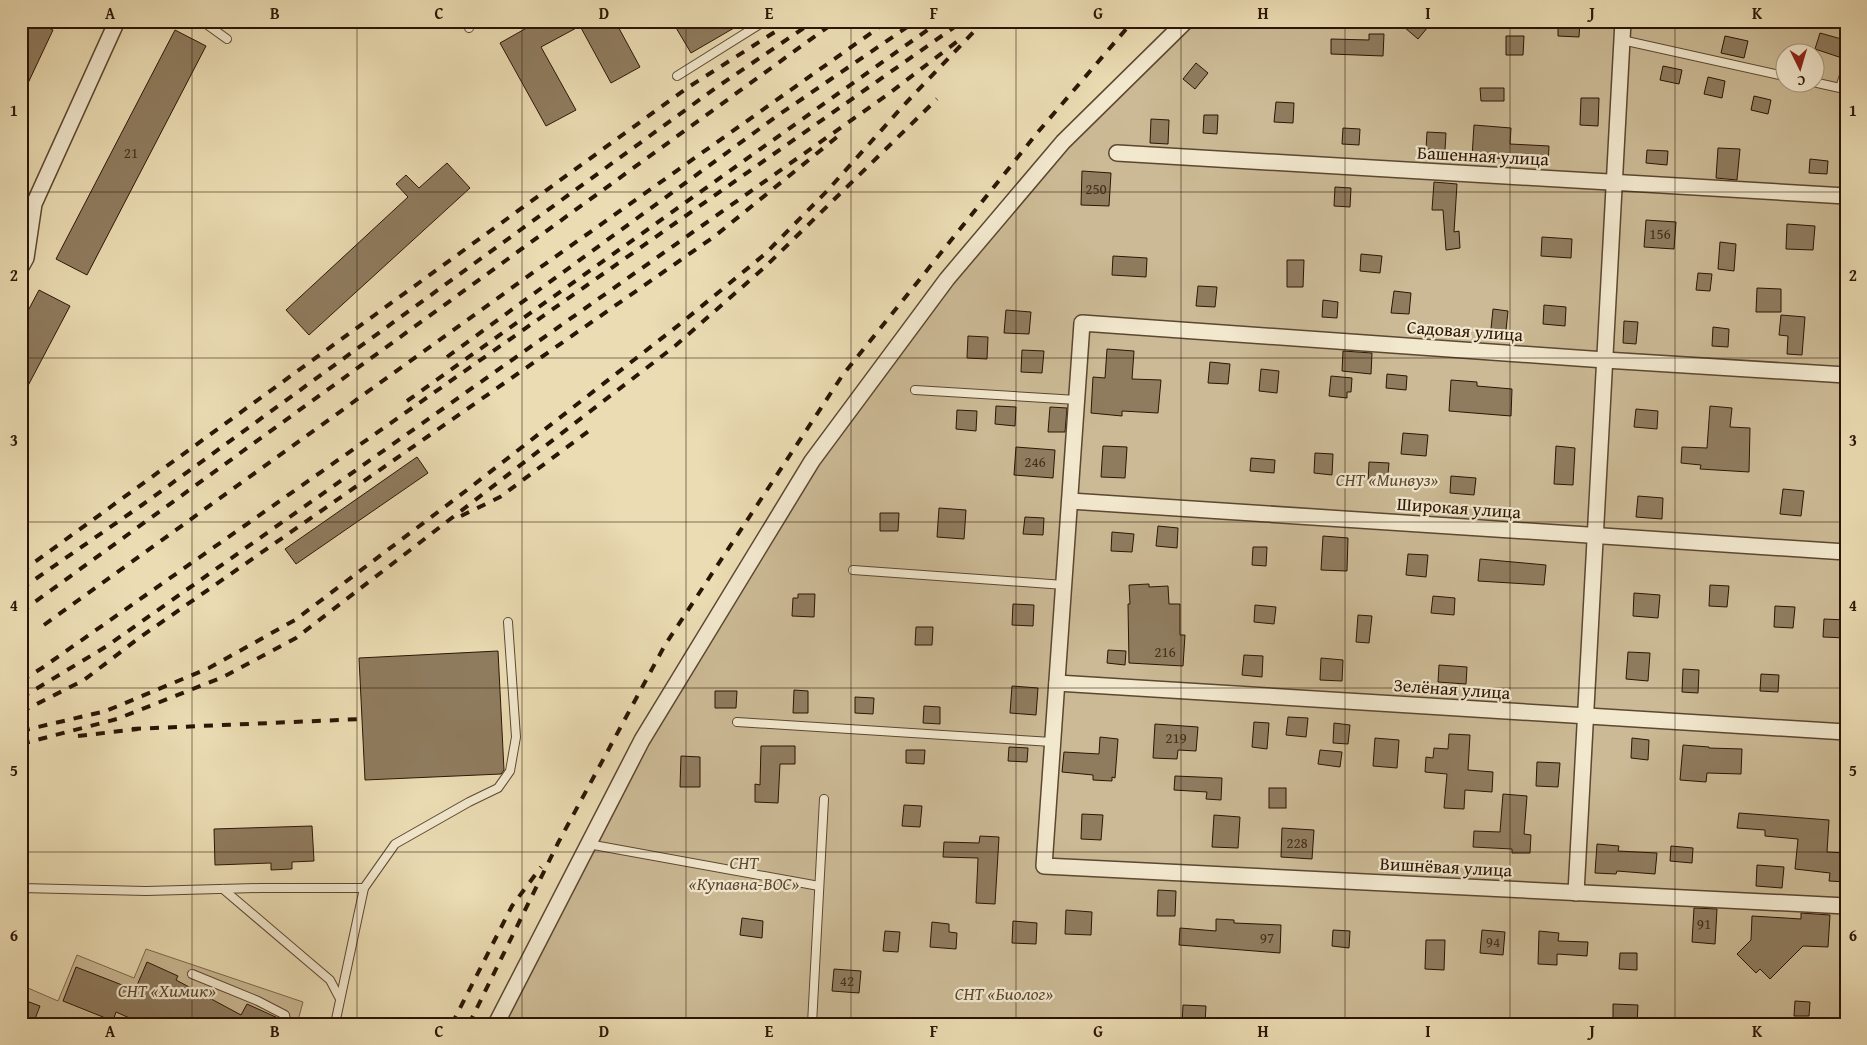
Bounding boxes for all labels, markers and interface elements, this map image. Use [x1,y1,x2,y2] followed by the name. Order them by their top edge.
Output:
[105,1,116,25] text: A
[270,1,280,25] text: B
[434,1,444,25] text: C
[599,1,609,25] text: D
[765,1,774,25] text: E
[930,1,938,25] text: F
[1093,1,1103,25] text: G
[1257,1,1269,25] text: H
[1425,1,1431,25] text: I
[1586,1,1595,25] text: J
[1752,1,1763,25] text: K
[1774,42,1824,92] north arrow
[1796,71,1806,91] text: С
[10,98,18,122] text: 1
[1849,98,1857,122] text: 1
[1416,139,1550,172] street label: Башенная улица
[124,142,138,163] house number: 21
[1085,178,1107,199] house number: 250
[1649,223,1671,244] house number: 156
[10,263,18,287] text: 2
[1849,263,1857,287] text: 2
[1406,313,1524,348] street label: Садовая улица
[10,428,18,452] text: 3
[1849,428,1857,452] text: 3
[1024,451,1046,472] house number: 246
[1336,466,1438,493] park label: СНТ «Минвуз»
[1396,490,1522,525] street label: Широкая улица
[10,593,18,617] text: 4
[1849,593,1857,617] text: 4
[1154,641,1176,662] house number: 216
[1393,671,1512,706] street label: Зелёная улица
[1165,727,1187,748] house number: 219
[10,758,18,782] text: 5
[1849,758,1857,782] text: 5
[1286,832,1308,853] house number: 228
[689,849,799,897] park label: СНТ «Купавна-ВОС»
[1379,850,1513,883] street label: Вишнёвая улица
[1697,913,1711,934] house number: 91
[10,923,18,947] text: 6
[1849,923,1857,947] text: 6
[1260,927,1274,948] house number: 97
[1486,931,1500,952] house number: 94
[840,970,854,991] house number: 42
[118,977,216,1004] park label: СНТ «Химик»
[955,980,1053,1007] park label: СНТ «Биолог»
[105,1019,116,1043] text: A
[270,1019,280,1043] text: B
[434,1019,444,1043] text: C
[599,1019,609,1043] text: D
[765,1019,774,1043] text: E
[930,1019,938,1043] text: F
[1093,1019,1103,1043] text: G
[1257,1019,1269,1043] text: H
[1425,1019,1431,1043] text: I
[1586,1019,1595,1043] text: J
[1752,1019,1763,1043] text: K

